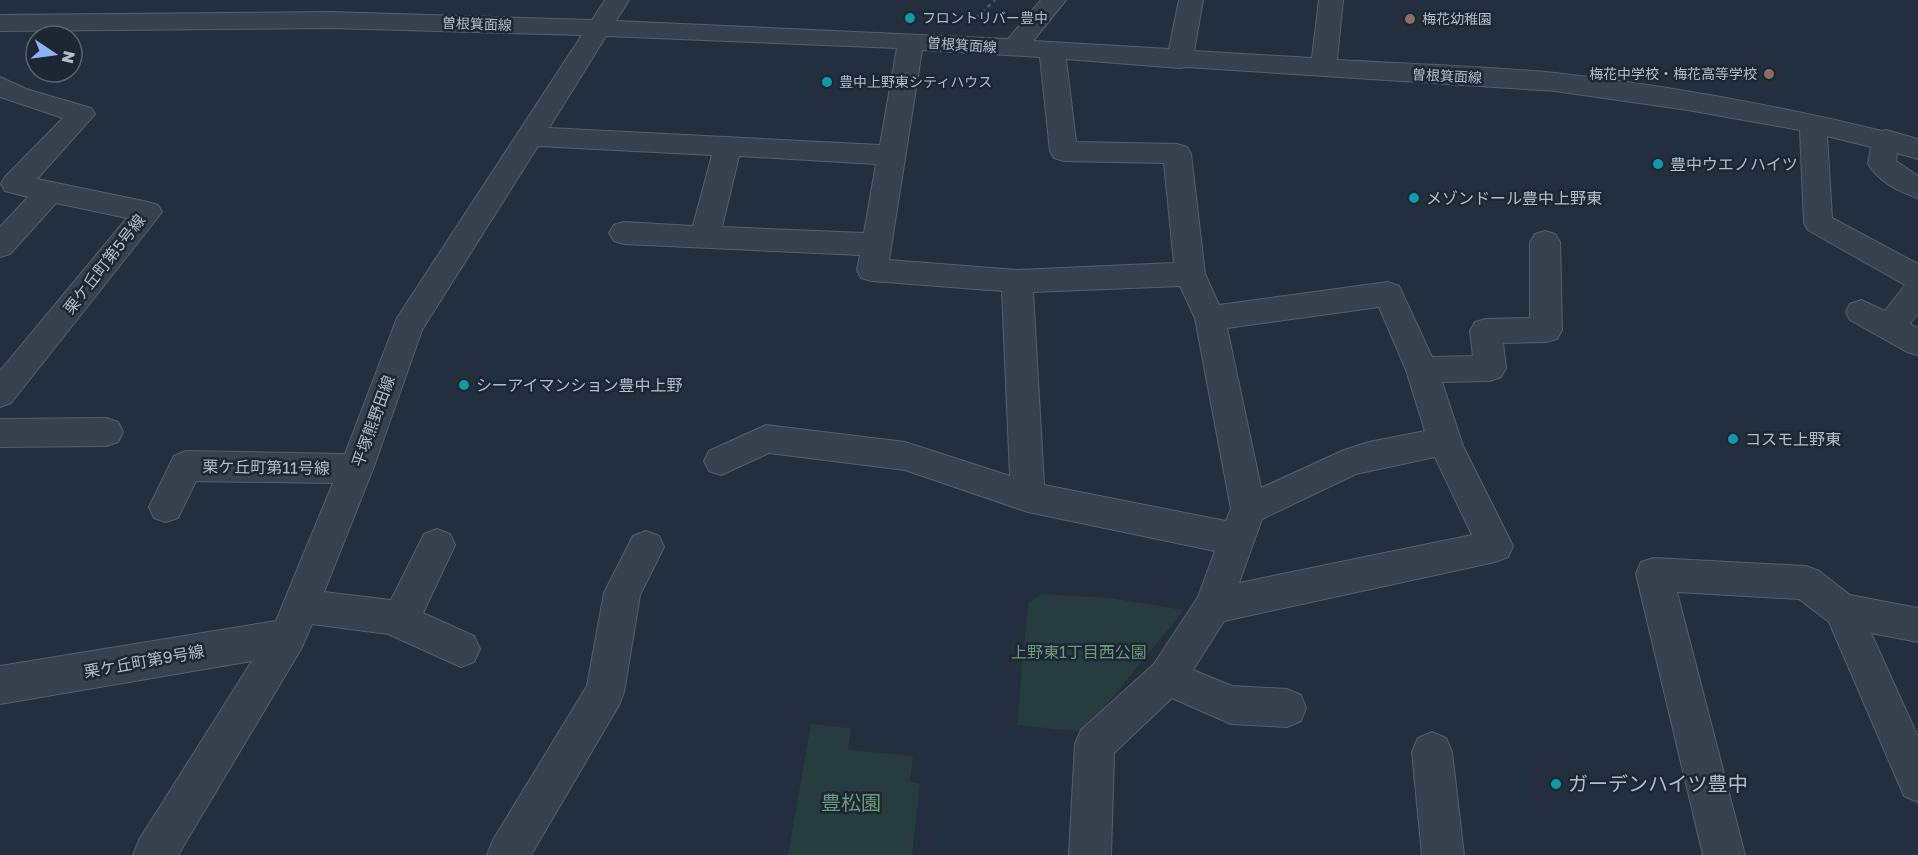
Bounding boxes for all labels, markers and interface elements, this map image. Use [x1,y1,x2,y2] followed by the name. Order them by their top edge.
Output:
[922,9,1048,26] place label: フロントリバー豊中
[1422,10,1492,27] place label: 梅花幼稚園
[903,11,917,25] marker: フロントリバー豊中
[1403,12,1417,26] marker: 梅花幼稚園
[442,14,512,33] street label: 曽根箕面線
[24,24,84,84] north arrow
[927,34,998,55] street label: 曽根箕面線
[58,49,80,66] text: N
[1412,65,1482,86] street label: 曽根箕面線
[1589,65,1757,82] place label: 梅花中学校・梅花高等学校
[1762,67,1776,81] marker: 梅花中学校・梅花高等学校
[839,73,992,90] place label: 豊中上野東シティハウス
[820,75,834,89] marker: 豊中上野東シティハウス
[1670,154,1798,174] place label: 豊中ウエノハイツ
[1651,157,1665,171] marker: 豊中ウエノハイツ
[1426,188,1602,208] place label: メゾンドール豊中上野東
[1407,191,1421,205] marker: メゾンドール豊中上野東
[59,210,149,318] street label: 栗ケ丘町第5号線
[347,372,399,470] street label: 平塚熊野田線
[476,375,683,395] place label: シーアイマンション豊中上野
[457,378,471,392] marker: シーアイマンション豊中上野
[1745,429,1841,449] place label: コスモ上野東
[1726,432,1740,446] marker: コスモ上野東
[202,456,330,478] street label: 栗ケ丘町第11号線
[82,641,206,681] street label: 栗ケ丘町第9号線
[1011,642,1147,662] park label: 上野東1丁目西公園
[1568,771,1748,795] place label: ガーデンハイツ豊中
[1549,777,1563,791] marker: ガーデンハイツ豊中
[821,790,881,814] park label: 豊松園

